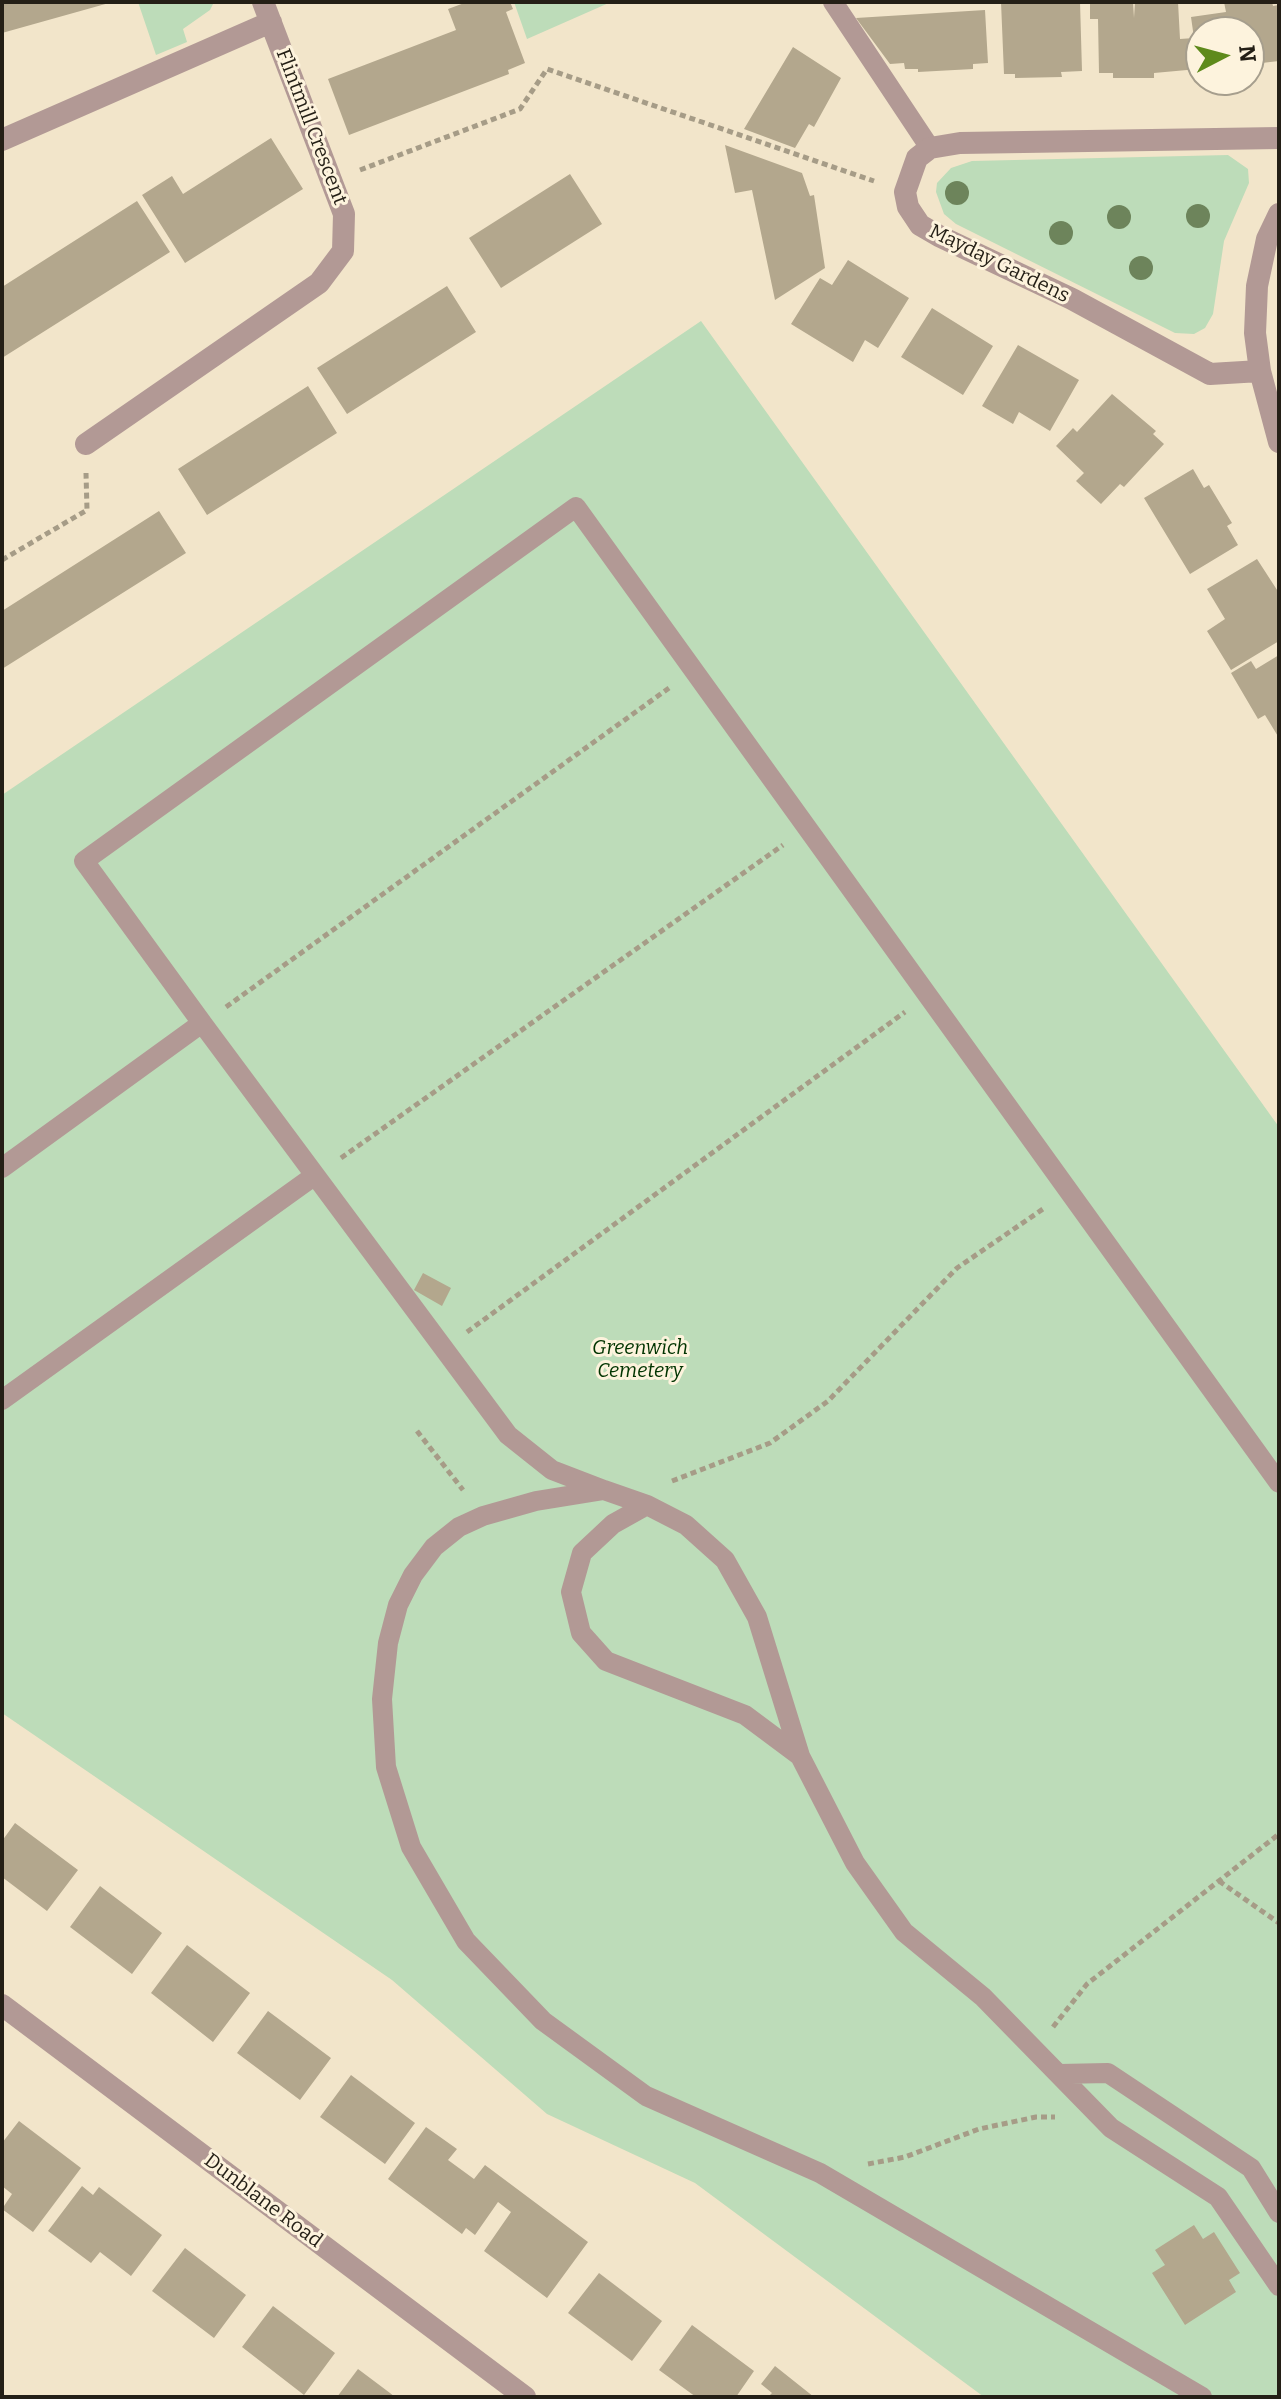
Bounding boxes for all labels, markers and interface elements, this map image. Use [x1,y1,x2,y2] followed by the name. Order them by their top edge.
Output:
[1185,16,1265,96] north arrow
[1233,44,1262,63] text: N
[270,46,352,208] street label: Flintmill Crescent
[925,220,1073,308] street label: Mayday Gardens
[592,1336,688,1383] park label: Greenwich Cemetery
[199,2149,327,2253] street label: Dunblane Road

